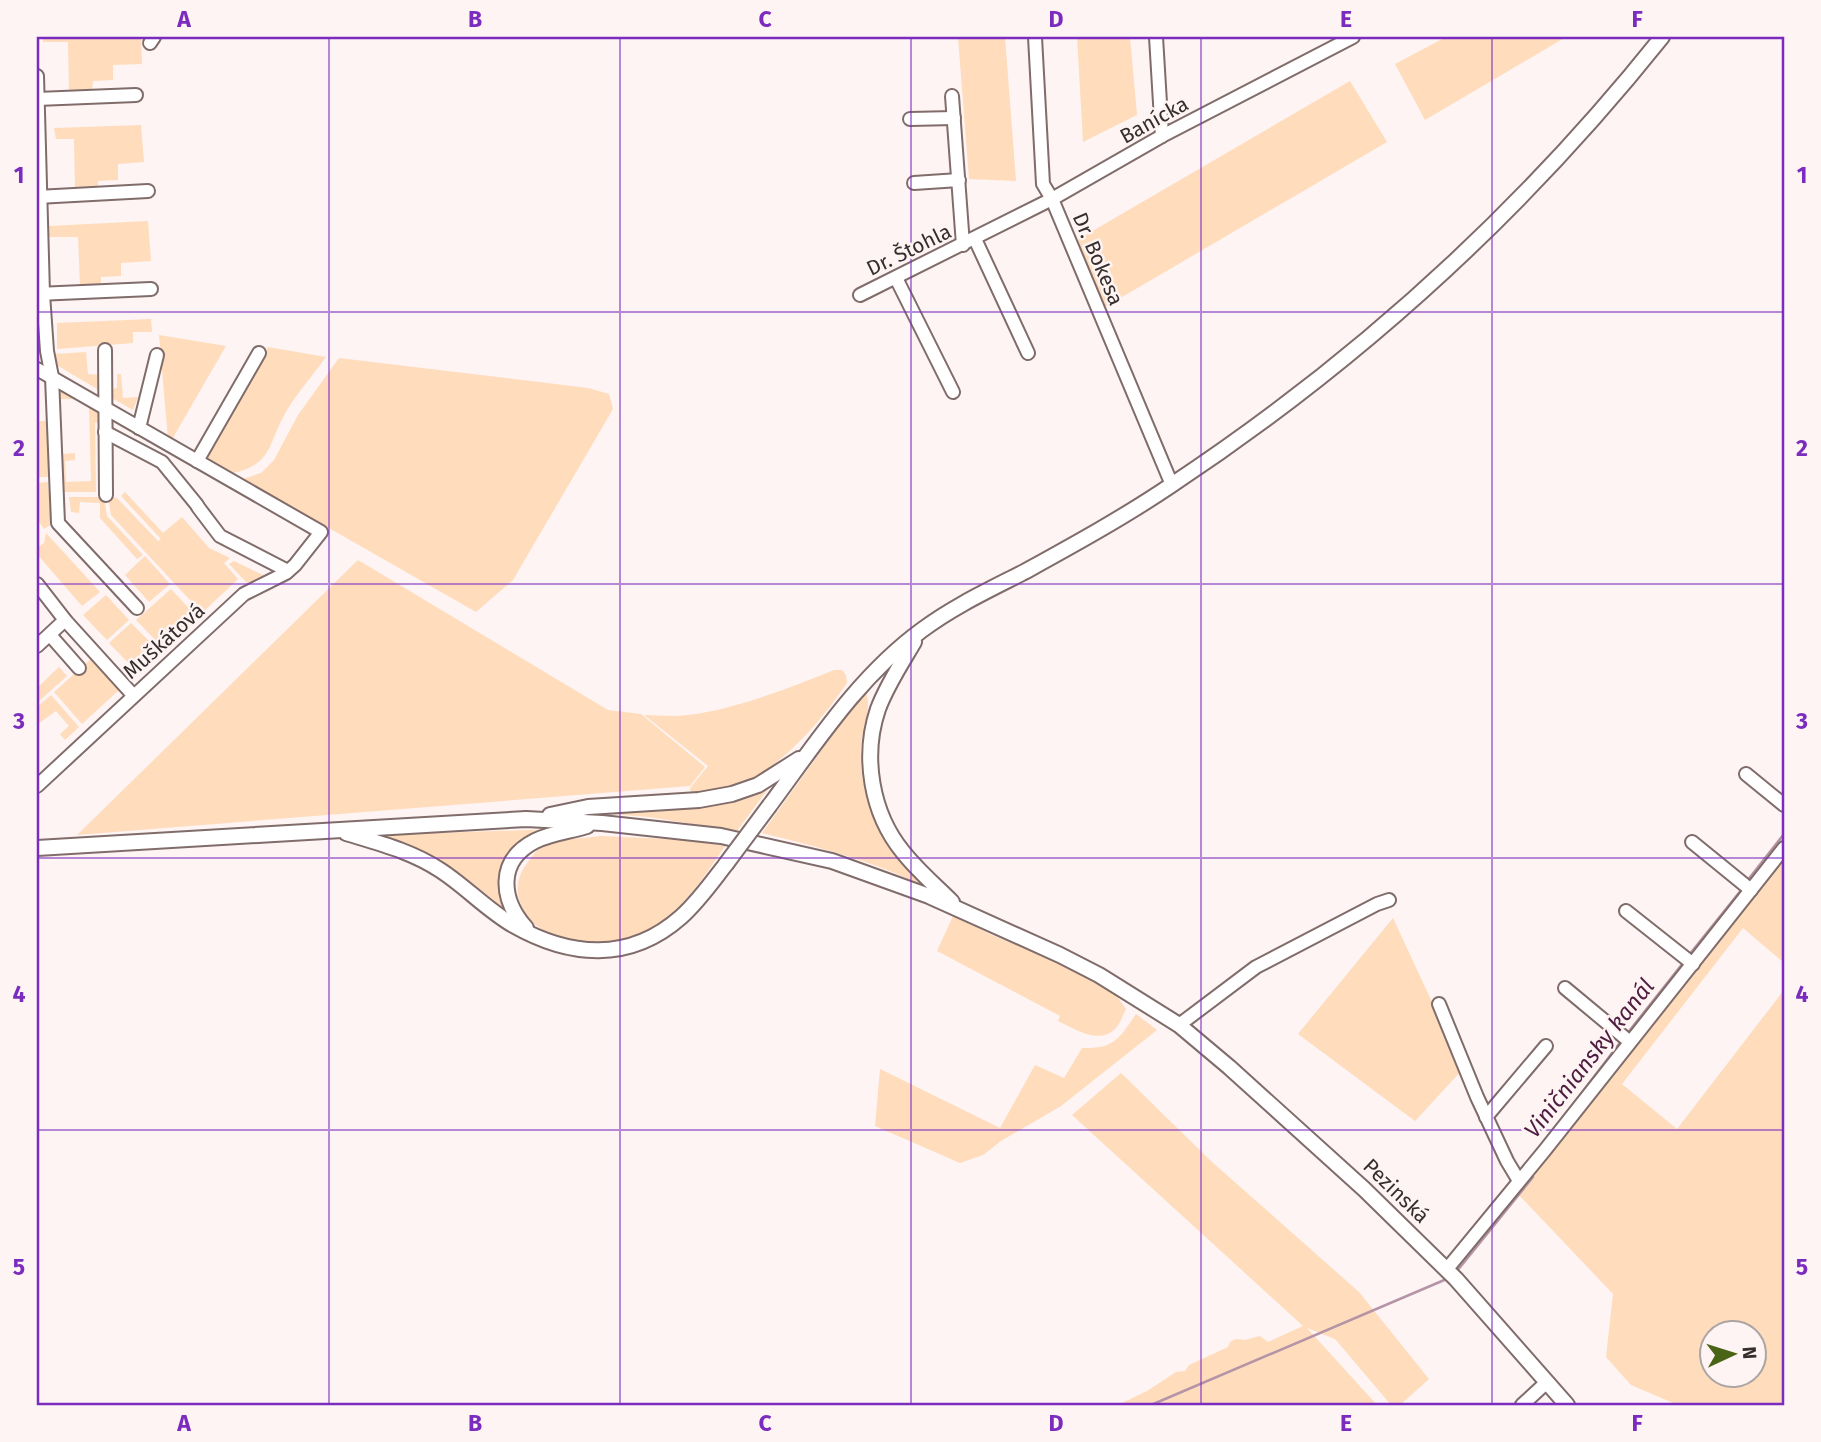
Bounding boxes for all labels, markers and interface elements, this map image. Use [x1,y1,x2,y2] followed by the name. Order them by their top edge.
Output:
[176,5,191,33] text: A
[468,5,482,33] text: B
[758,5,772,33] text: C
[1049,5,1064,33] text: D
[1340,5,1352,33] text: E
[1631,5,1643,33] text: F
[1115,91,1193,149] street label: Banícka
[14,161,24,189] text: 1
[1797,161,1807,189] text: 1
[1067,209,1129,309] street label: Dr. Bokesa
[862,218,956,282] street label: Dr. Štohla
[13,434,25,462] text: 2
[1796,434,1808,462] text: 2
[118,598,210,684] street label: Muškátová
[12,707,25,735] text: 3
[1795,707,1808,735] text: 3
[1518,973,1660,1143] water label: Viničniansky kanál
[13,980,26,1008] text: 4
[1796,980,1809,1008] text: 4
[1357,1153,1435,1229] street label: Pezinská
[13,1253,25,1281] text: 5
[1796,1253,1808,1281] text: 5
[1699,1320,1769,1390] north arrow
[1738,1346,1761,1360] text: N
[176,1409,191,1437] text: A
[468,1409,482,1437] text: B
[758,1409,772,1437] text: C
[1049,1409,1064,1437] text: D
[1340,1409,1352,1437] text: E
[1631,1409,1643,1437] text: F

